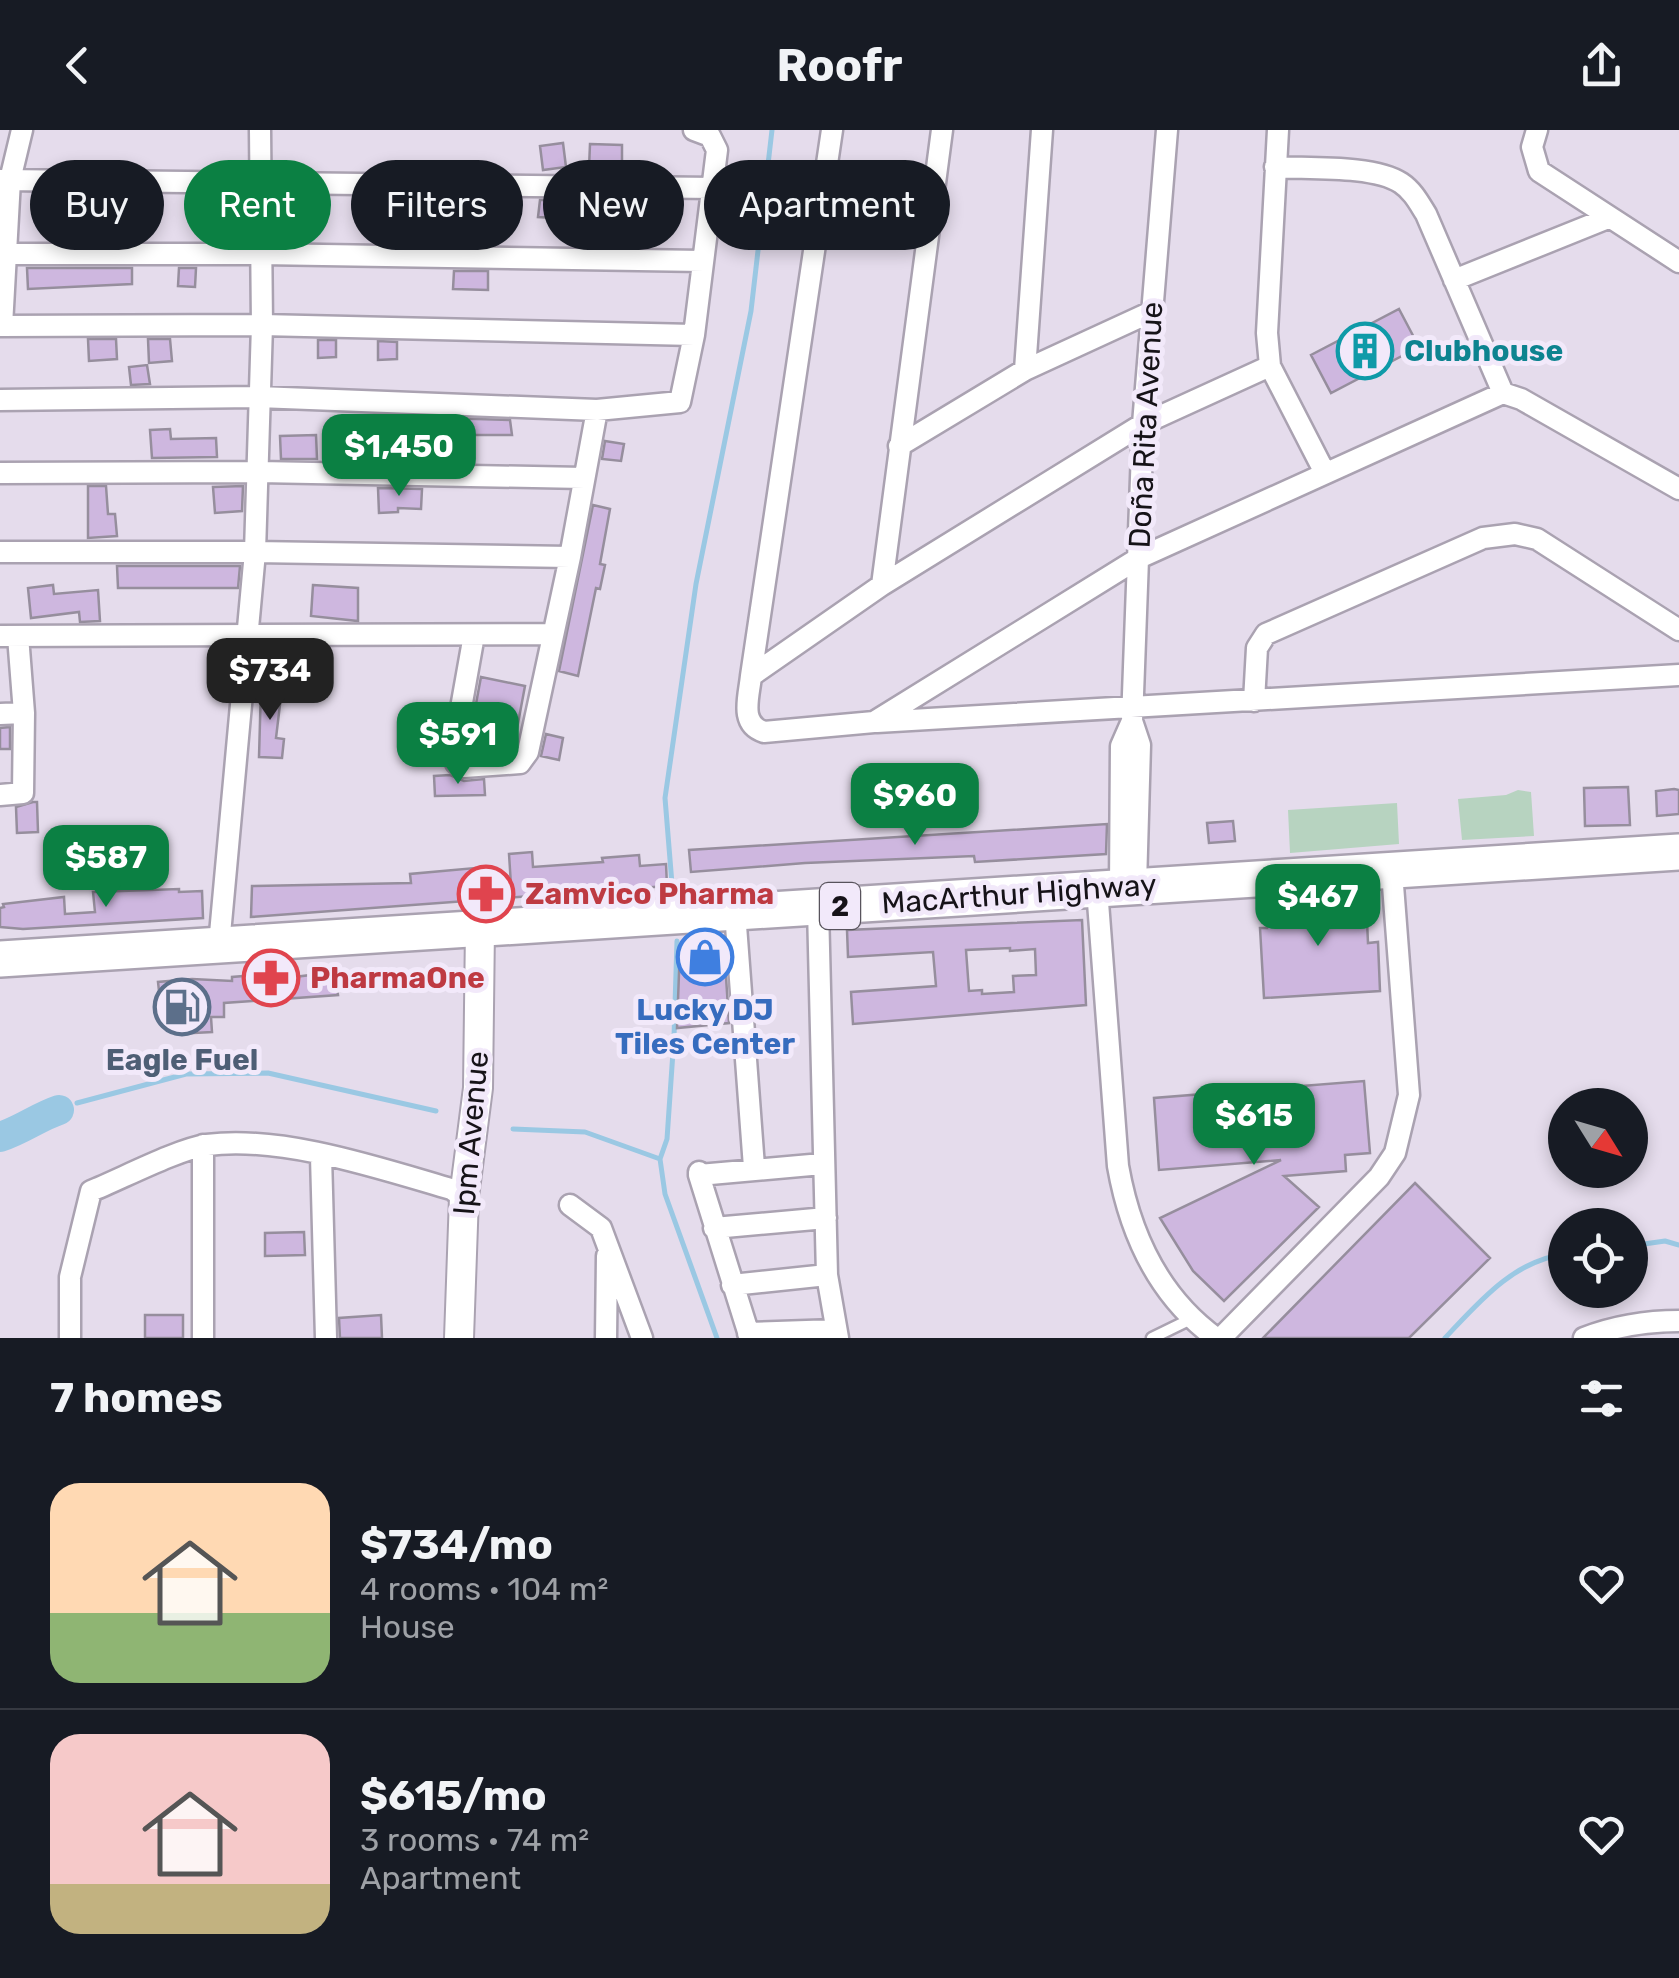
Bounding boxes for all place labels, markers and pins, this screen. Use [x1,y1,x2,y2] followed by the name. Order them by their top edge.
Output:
[1335,321,1395,381] building icon: Clubhouse
[1404,333,1563,369] place label: Clubhouse
[318,414,480,499] pin: $1,450
[211,638,329,723] pin: $734
[399,702,517,787] pin: $591
[856,763,974,848] pin: $960
[47,825,165,910] pin: $587
[456,864,516,924] pharmacy icon: Zamvico Pharma
[1259,864,1377,949] pin: $467
[525,876,774,912] place label: Zamvico Pharma
[675,927,735,987] shop icon: Lucky DJ Tiles Center
[241,948,301,1008] pharmacy icon: PharmaOne
[310,960,485,996] place label: PharmaOne
[152,977,212,1037] fuel station icon: Eagle Fuel
[615,992,795,1062] place label: Lucky DJ Tiles Center
[106,1042,258,1078] place label: Eagle Fuel
[1195,1083,1313,1168] pin: $615

